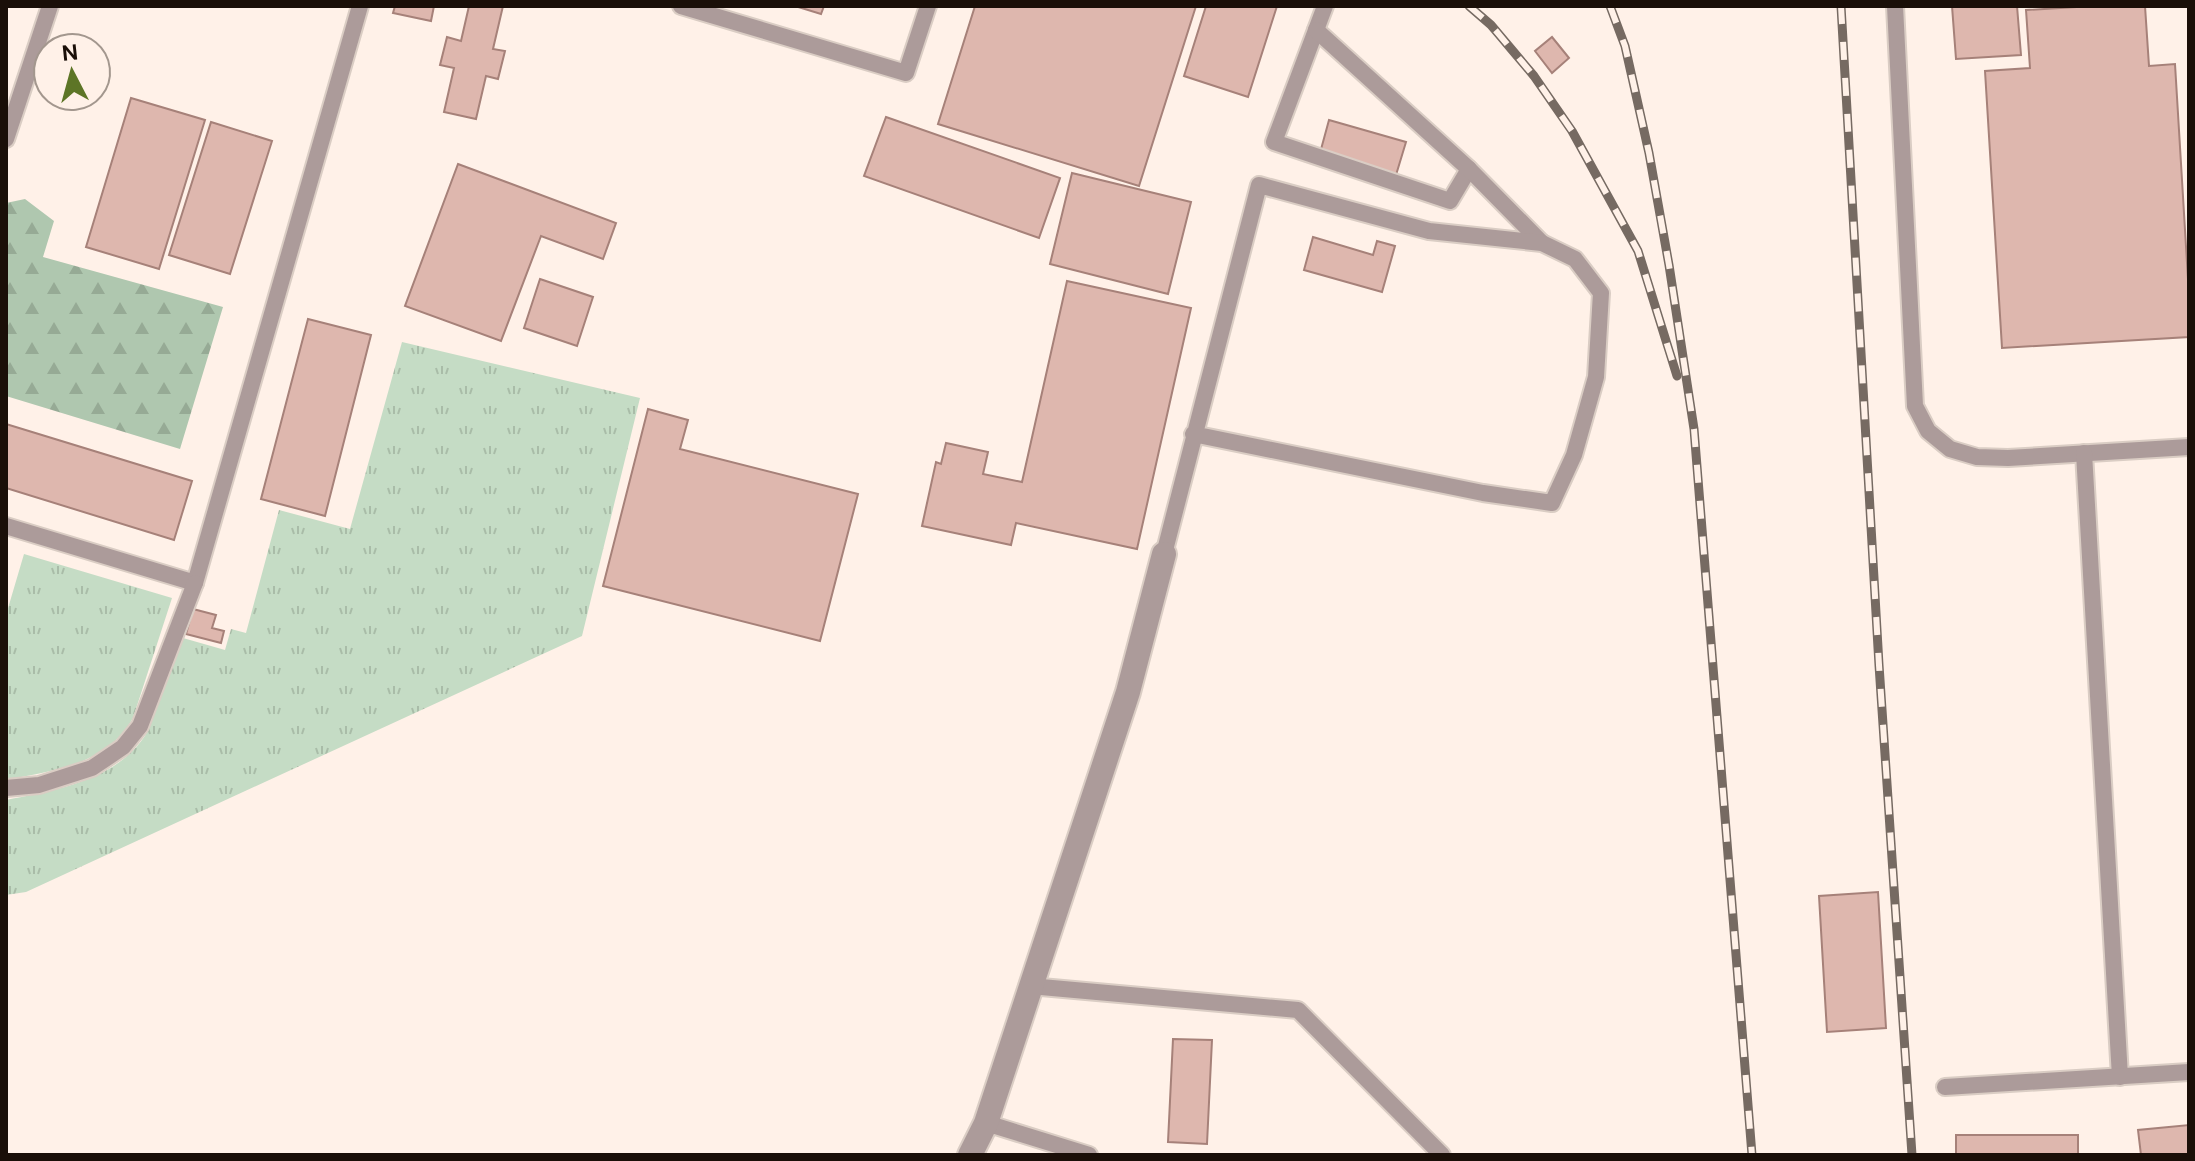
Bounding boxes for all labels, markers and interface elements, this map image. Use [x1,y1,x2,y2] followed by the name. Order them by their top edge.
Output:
[32,32,112,112] north arrow
[60,37,79,68] text: N

